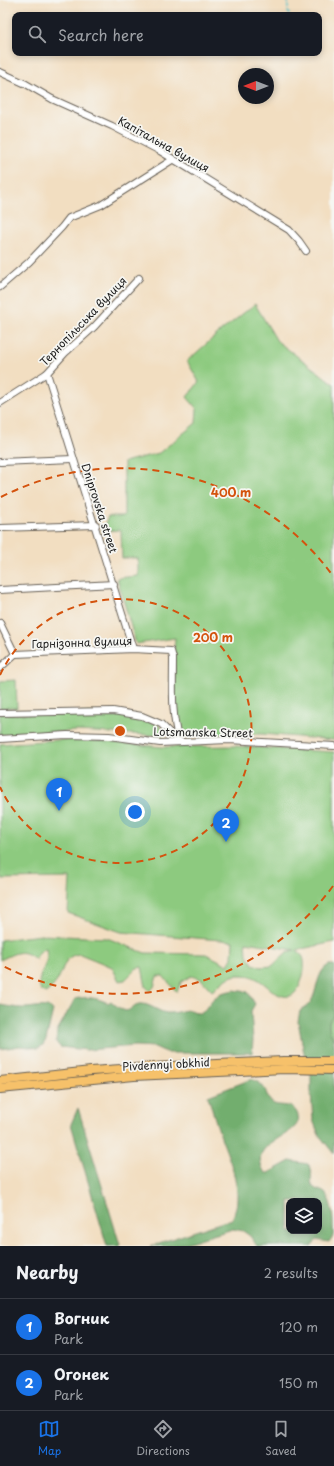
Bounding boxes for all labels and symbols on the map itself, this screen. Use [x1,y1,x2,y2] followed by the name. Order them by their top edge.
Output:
[238,68,274,104] north arrow
[115,112,213,176] street label: Капітальна вулиця
[36,272,130,370] street label: Тернопільська вулиця
[78,461,122,555] street label: Dniprovska street
[211,483,251,501] text: 400 m
[193,628,233,646] text: 200 m
[31,632,133,652] street label: Гарнізонна вулиця
[153,723,253,741] street label: Lotsmanska Street
[113,724,127,738] centre of rings
[46,778,72,811] pin: 1
[125,802,145,822] your location
[213,809,239,842] pin: 2
[122,1053,210,1075] street label: Pivdennyi obkhid

